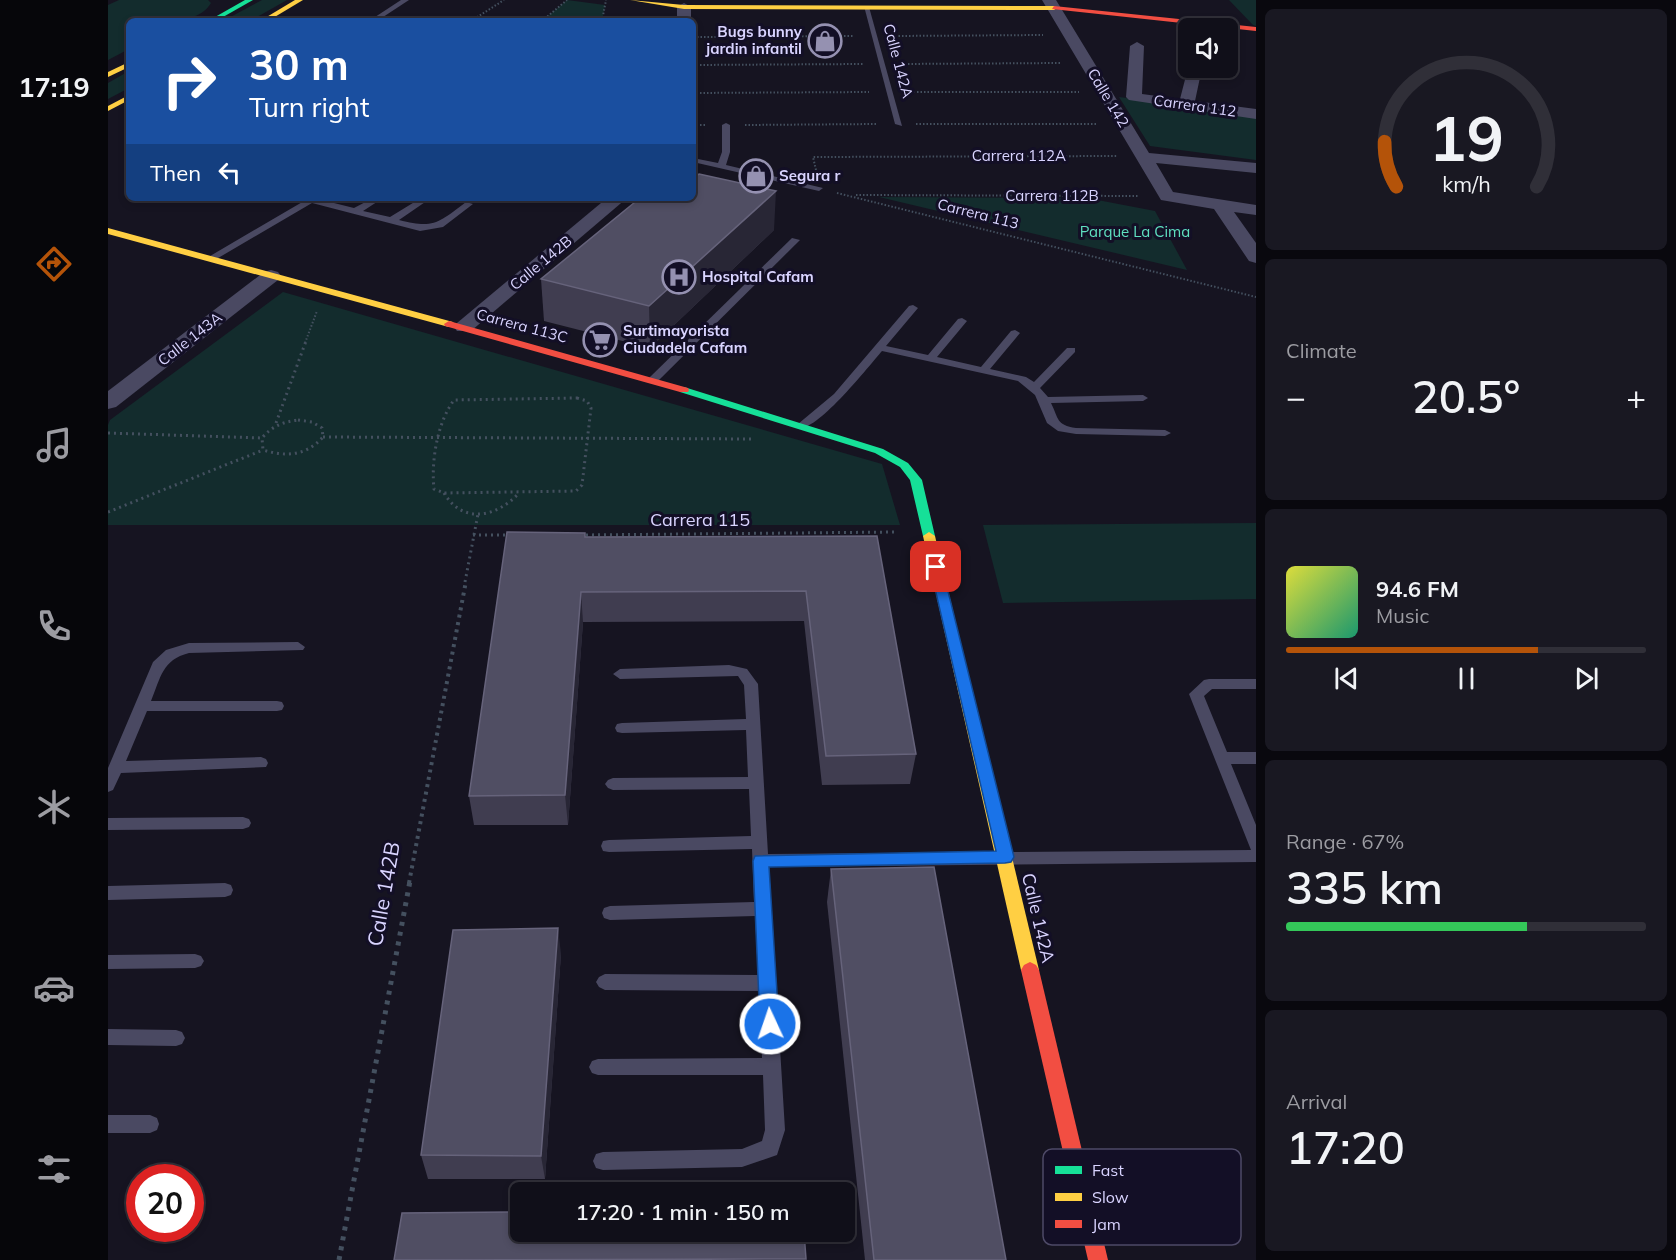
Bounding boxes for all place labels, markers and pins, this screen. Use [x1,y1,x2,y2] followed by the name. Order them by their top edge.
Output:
[705,22,803,58] place label: Bugs bunny jardin infantil
[807,23,843,59] shop icon: Bugs bunny jardin infantil
[738,158,774,194] shop icon: Segura r
[779,166,840,185] place label: Segura r
[661,259,697,295] hospital icon: Hospital Cafam
[702,267,814,286] place label: Hospital Cafam
[623,321,747,357] place label: Surtimayorista Ciudadela Cafam
[582,322,618,358] supermarket icon: Surtimayorista Ciudadela Cafam
[910,541,961,592] pin

